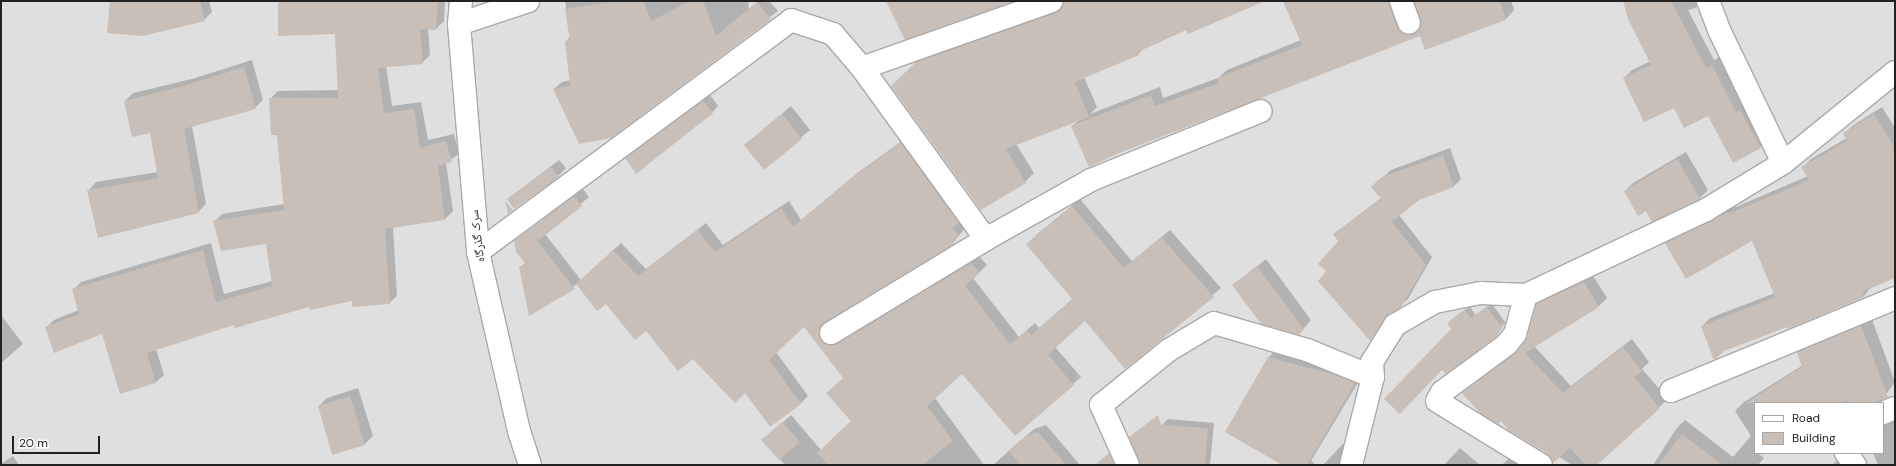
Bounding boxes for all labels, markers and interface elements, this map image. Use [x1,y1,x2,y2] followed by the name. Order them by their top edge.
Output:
[468,209,488,263] street label: سرک گذرگاه
[1754,402,1884,454] legend
[1792,410,1820,426] text: Road
[14,428,102,454] scale bar
[1792,430,1836,446] text: Building
[19,435,48,451] text: 20 m

